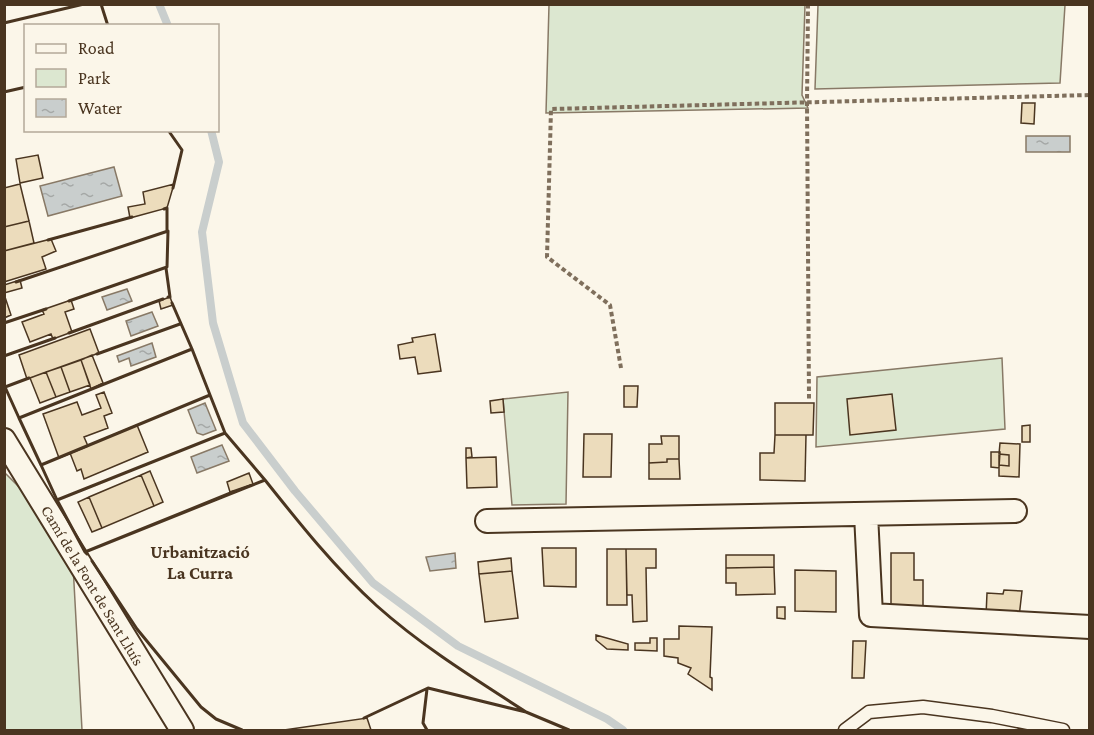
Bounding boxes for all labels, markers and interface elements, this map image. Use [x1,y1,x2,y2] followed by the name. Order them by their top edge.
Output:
[24,24,219,132] legend
[78,38,115,58] text: Road
[78,68,110,88] text: Park
[78,98,123,118] text: Water
[38,502,147,668] street label: Camí de la Font de Sant Lluís
[150,542,250,583] district label: Urbanització La Curra

